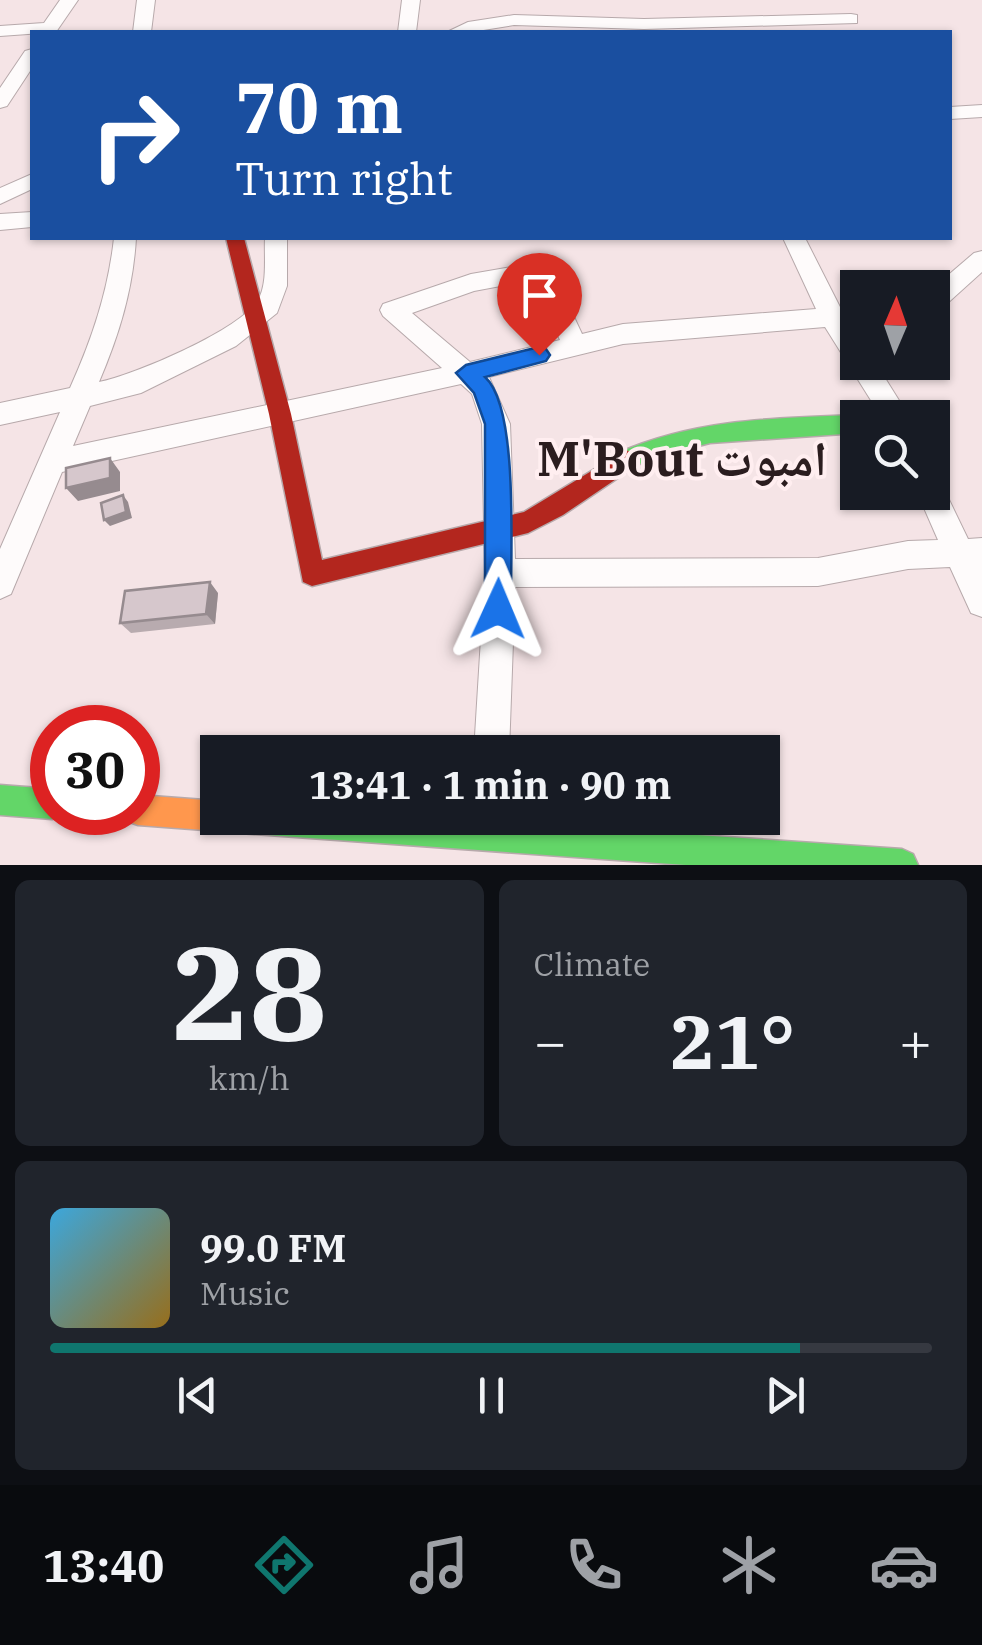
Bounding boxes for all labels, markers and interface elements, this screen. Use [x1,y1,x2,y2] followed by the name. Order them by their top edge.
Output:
[235,61,403,152] text: 70 m
[70,70,200,200] icon: right
[235,149,453,207] text: Turn right
[497,253,582,356] pin
[512,268,567,323] icon: arrive
[840,270,950,380] north arrow
[840,270,950,510] map controls
[840,400,950,510] button: search
[537,427,827,489] district label: M'Bout امبوت
[446,557,550,661] position arrow
[30,705,160,835] speed limit sign: 30
[309,760,671,809] text: 13:41 · 1 min · 90 m
[171,907,327,1076] text: 28
[534,943,650,985] text: Climate
[670,992,795,1090] text: 21°
[534,1006,567,1077] text: −
[899,1006,932,1077] text: +
[209,1057,290,1099] text: km/h
[200,1223,346,1272] text: 99.0 FM
[200,1272,290,1314] text: Music
[170,1368,225,1423] icon: previous
[464,1368,519,1423] icon: pause
[758,1368,813,1423] icon: next
[249,1530,319,1600] icon: directions
[404,1530,474,1600] icon: music
[559,1530,629,1600] icon: phone
[714,1530,784,1600] icon: climate
[869,1530,939,1600] icon: car
[43,1536,164,1594] text: 13:40

